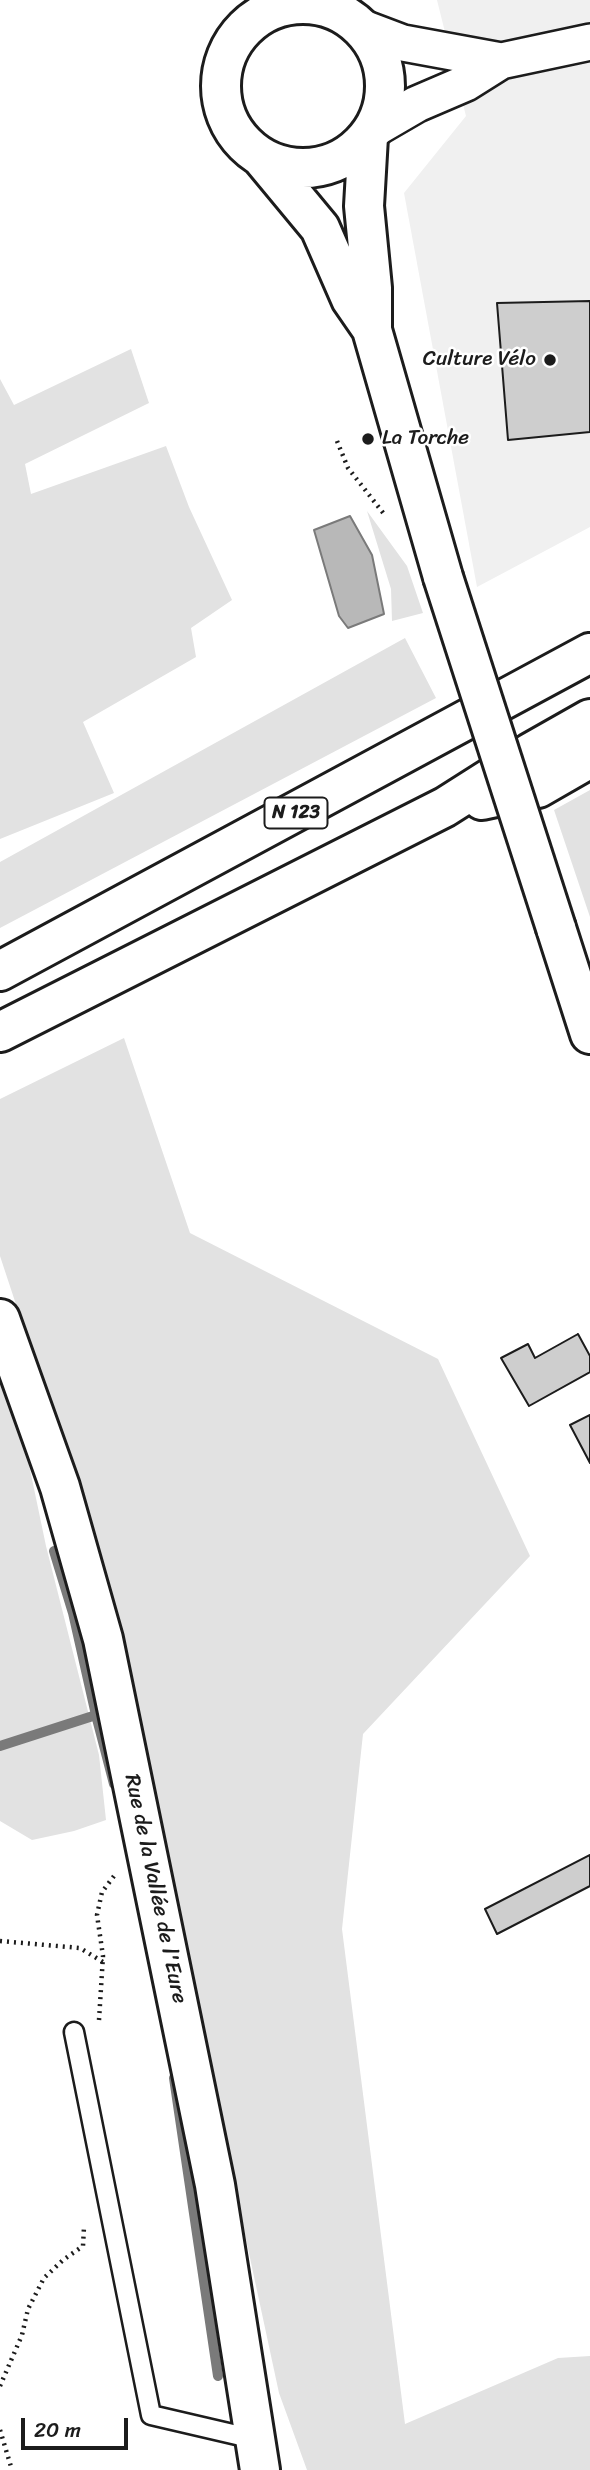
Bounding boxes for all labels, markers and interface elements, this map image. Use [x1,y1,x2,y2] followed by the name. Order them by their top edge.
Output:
[423,347,536,373] place label: Culture Vélo
[542,352,558,368] marker: Culture Vélo
[382,426,469,452] place label: La Torche
[360,431,376,447] marker: La Torche
[264,798,328,828] road number: N 123
[118,1772,192,2006] street label: Rue de la Vallée de l'Eure
[24,2404,131,2448] scale bar
[34,2411,81,2449] text: 20 m

